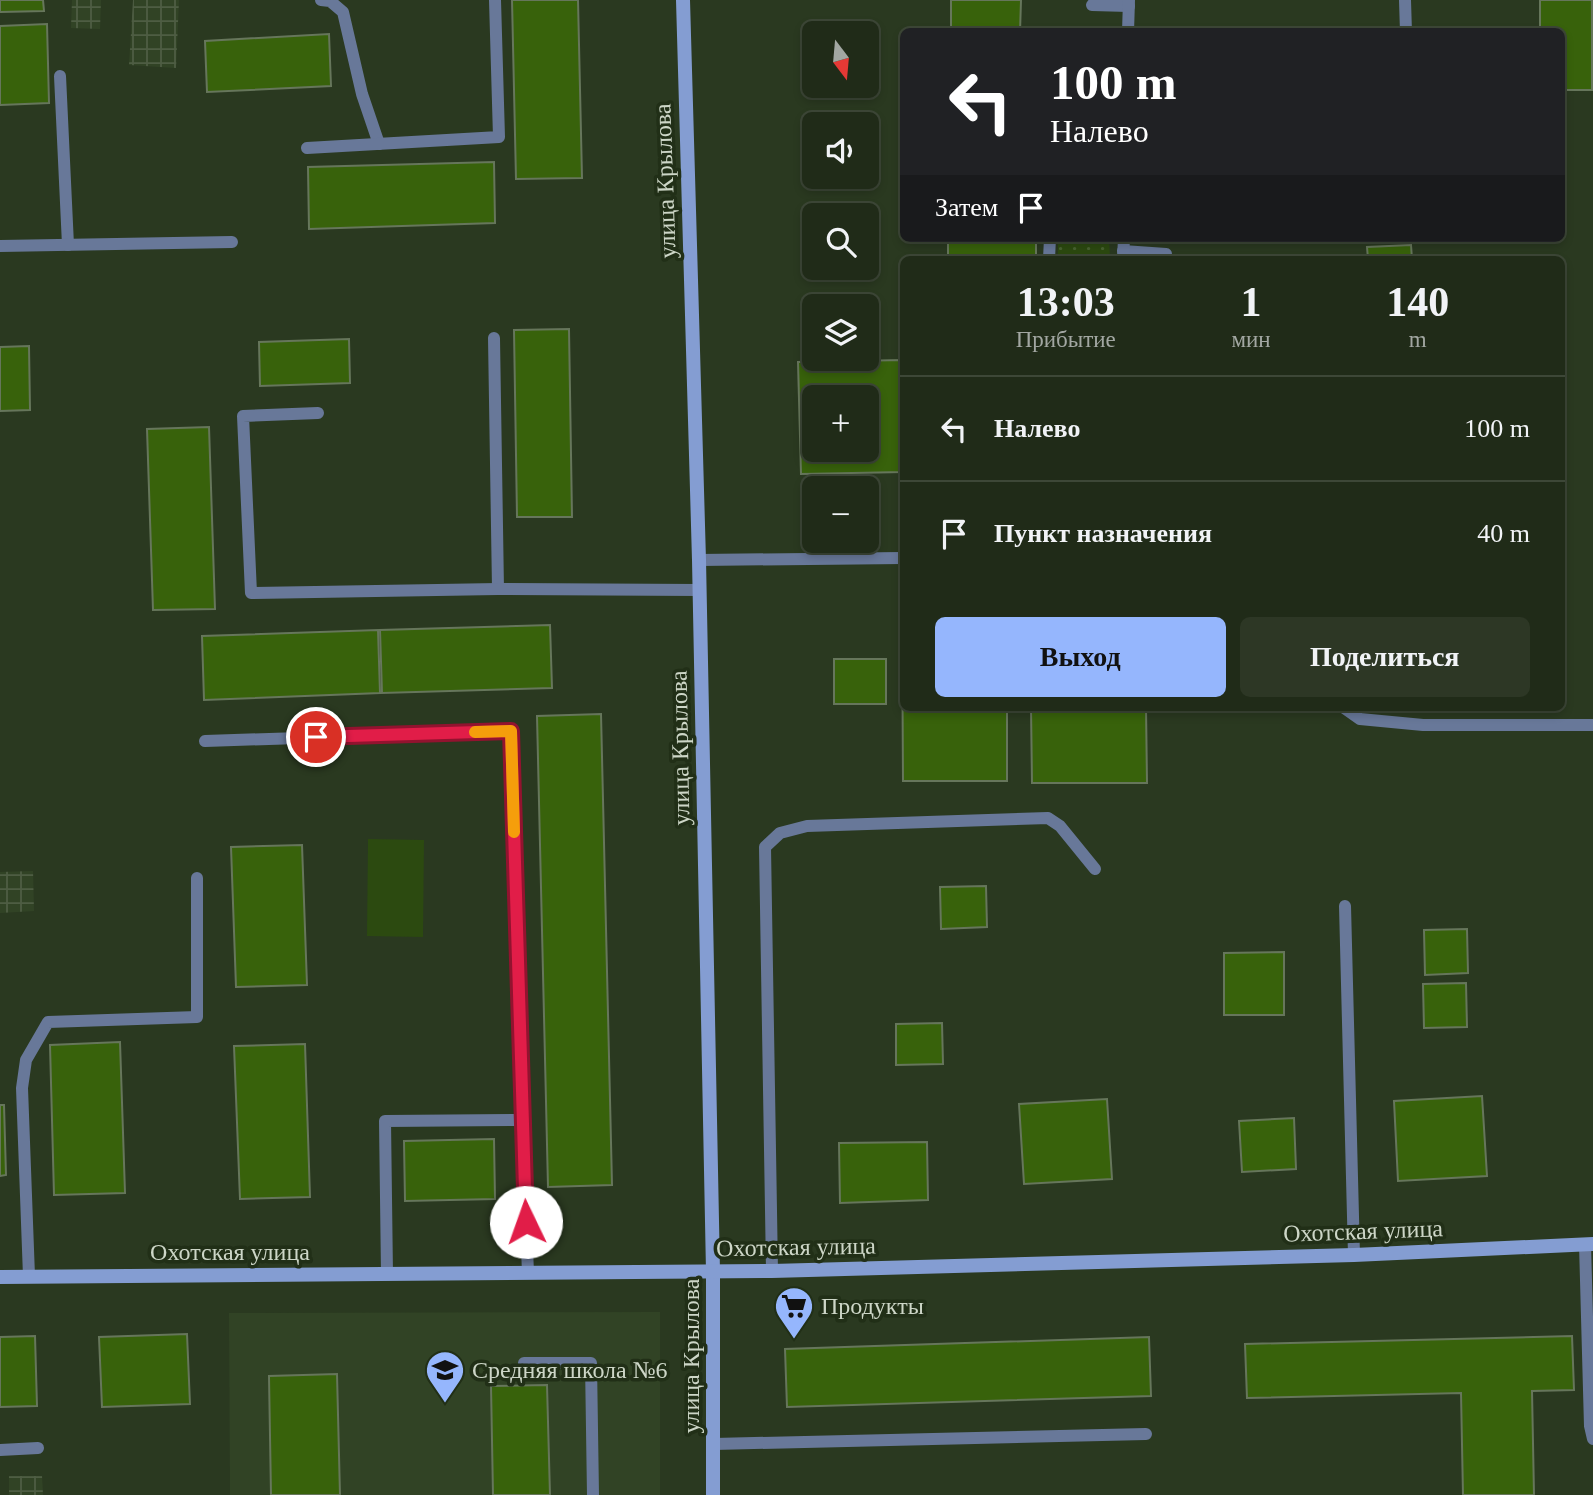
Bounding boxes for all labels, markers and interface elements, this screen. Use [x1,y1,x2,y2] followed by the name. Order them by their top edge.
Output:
[802,21,878,98] north arrow
[802,21,879,553] map controls
[1050,55,1177,110] text: 100 m
[935,56,1026,147] icon: left
[649,103,681,259] street label: улица Крылова
[802,112,879,189] button: sound
[1050,113,1149,149] text: Налево
[1012,189,1050,227] icon: arrive
[935,193,998,222] text: Затем
[802,203,879,280] button: search
[1017,279,1115,325] text: 13:03
[1241,279,1262,325] text: 1
[1386,279,1449,325] text: 140
[802,294,879,371] button: layers
[1016,327,1116,352] text: Прибытие
[1231,327,1271,352] text: мин
[1409,327,1427,352] text: m
[802,385,879,462] button: +
[935,410,973,448] icon: left
[994,414,1080,443] text: Налево
[1464,414,1530,443] text: 100 m
[802,476,879,553] button: −
[935,515,973,553] icon: arrive
[994,519,1212,548] text: Пункт назначения
[1477,519,1530,548] text: 40 m
[935,617,1226,697] button: Выход
[1240,617,1530,697] button: Поделиться
[666,670,694,826] street label: улица Крылова
[286,707,346,767] pin
[297,718,335,756] icon: arrive
[489,1185,563,1259] position arrow
[1283,1215,1444,1247] street label: Охотская улица
[716,1233,876,1261] street label: Охотская улица
[150,1239,310,1265] street label: Охотская улица
[678,1278,704,1434] street label: улица Крылова
[773,1285,815,1340] supermarket icon: Продукты
[821,1293,924,1319] place label: Продукты
[424,1349,466,1404] school or university icon: Средняя школа №6
[472,1357,668,1383] place label: Средняя школа №6

